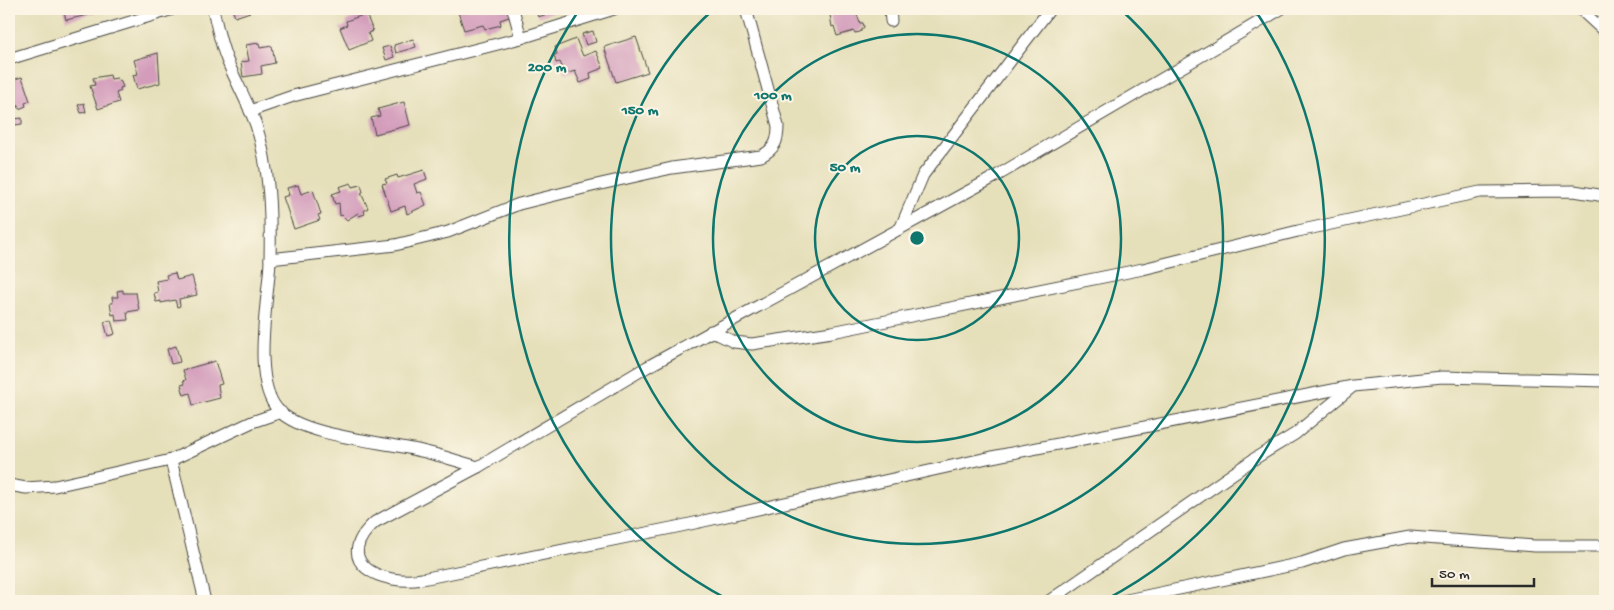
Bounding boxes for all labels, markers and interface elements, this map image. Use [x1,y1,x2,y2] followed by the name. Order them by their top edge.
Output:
[528,59,567,77] text: 200 m
[753,87,792,105] text: 100 m
[621,102,659,120] text: 150 m
[830,159,861,177] text: 50 m
[908,229,926,247] centre of rings
[1432,555,1534,587] scale bar
[1439,566,1470,584] text: 50 m

